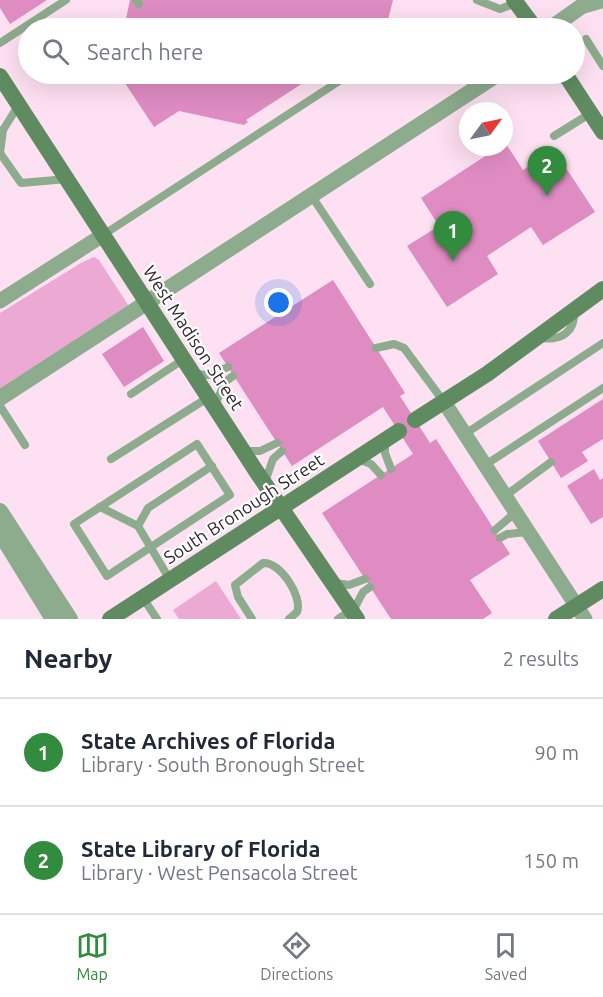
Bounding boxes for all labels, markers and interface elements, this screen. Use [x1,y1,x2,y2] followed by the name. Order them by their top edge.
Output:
[18,18,585,84] search box
[39,35,72,68] icon: search
[87,39,203,64] text: Search here
[459,102,513,156] north arrow
[528,146,566,196] pin: 2
[434,212,472,261] pin: 1
[140,262,248,413] street label: West Madison Street
[264,288,293,317] your location
[160,449,327,567] street label: South Bronough Street
[24,644,112,673] text: Nearby
[503,647,579,670] text: 2 results
[81,728,335,753] text: State Archives of Florida
[38,741,49,764] text: 1
[535,741,579,764] text: 90 m
[81,753,365,776] text: Library · South Bronough Street
[81,836,320,861] text: State Library of Florida
[38,849,49,872] text: 2
[523,849,579,872] text: 150 m
[81,861,358,884] text: Library · West Pensacola Street
[76,929,109,983] tab: Map
[260,929,333,983] tab: Directions
[485,929,527,983] tab: Saved

